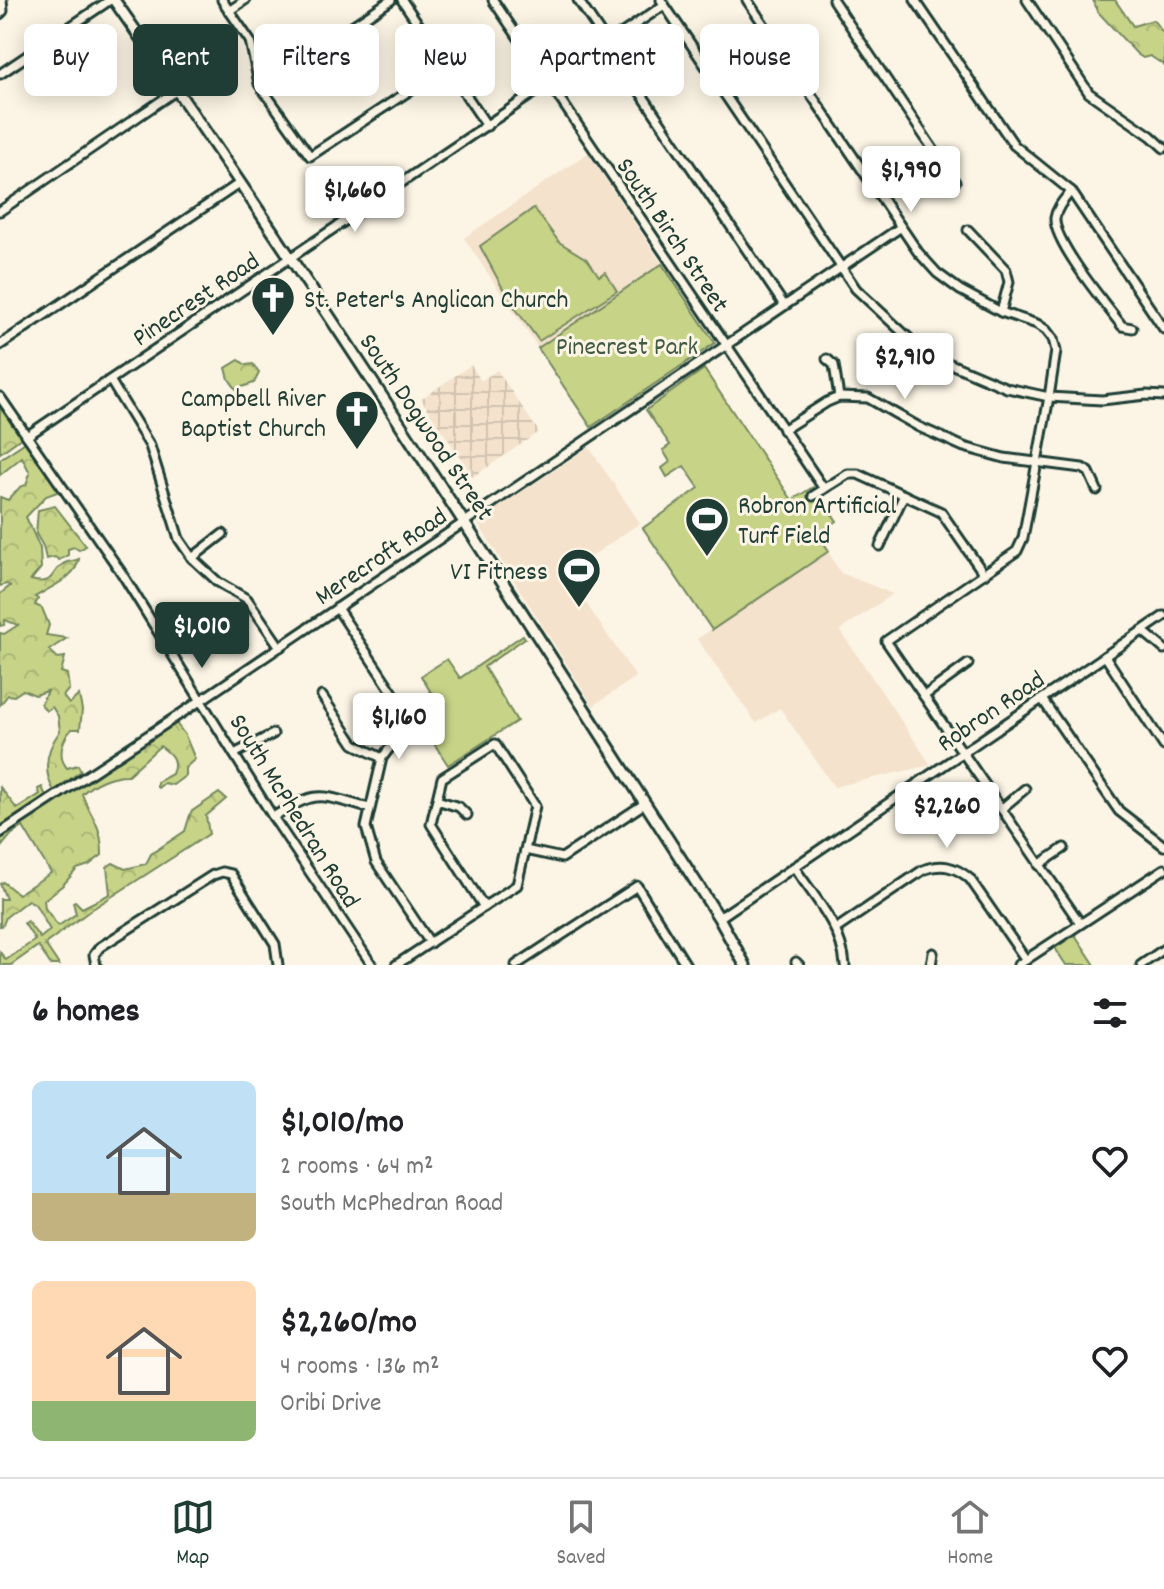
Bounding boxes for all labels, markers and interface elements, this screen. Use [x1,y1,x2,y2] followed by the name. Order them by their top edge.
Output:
[24,24,117,96] chip: Buy
[133,24,238,96] chip: Rent
[254,24,379,96] chip: Filters
[395,24,495,96] chip: New
[511,24,684,96] chip: Apartment
[700,24,819,96] chip: House
[846,146,976,214] pin: $1,990
[605,151,737,321] street label: South Birch Street
[880,153,942,190] text: $1,990
[290,166,420,234] pin: $1,660
[323,173,387,210] text: $1,660
[126,245,268,357] street label: Pinecrest Road
[249,274,297,337] church icon: St. Peter's Anglican Church
[304,283,568,320] place label: St. Peter's Anglican Church
[348,327,502,530] street label: South Dogwood Street
[556,330,698,367] park label: Pinecrest Park
[840,333,970,401] pin: $2,910
[874,340,936,377] text: $2,910
[181,382,326,449] place label: Campbell River Baptist Church
[333,388,381,451] church icon: Campbell River Baptist Church
[738,489,896,556] place label: Robron Artificial Turf Field
[683,495,731,558] sports icon: Robron Artificial Turf Field
[308,500,456,616] street label: Merecroft Road
[555,546,603,609] sports icon: VI Fitness
[450,555,548,592] place label: VI Fitness
[137,602,267,670] pin: $1,010
[173,609,231,646] text: $1,010
[931,663,1053,763] street label: Robron Road
[334,693,464,761] pin: $1,160
[371,700,427,737] text: $1,160
[218,707,368,916] street label: South McPhedran Road
[882,782,1012,850] pin: $2,260
[913,789,981,826] text: $2,260
[32,989,140,1038] text: 6 homes
[1088,991,1132,1035] icon: filters
[280,1100,404,1149] text: $1,010/mo
[96,1113,192,1209] icon: home
[1088,1139,1132,1183] icon: heart
[280,1149,434,1186] text: 2 rooms · 64 m²
[280,1186,503,1223] text: South McPhedran Road
[280,1300,417,1349] text: $2,260/mo
[96,1313,192,1409] icon: home
[1088,1339,1132,1383] icon: heart
[280,1349,439,1386] text: 4 rooms · 136 m²
[280,1386,381,1423] text: Oribi Drive
[171,1495,215,1574] tab: Map
[556,1495,606,1574] tab: Saved
[947,1495,993,1574] tab: Home

